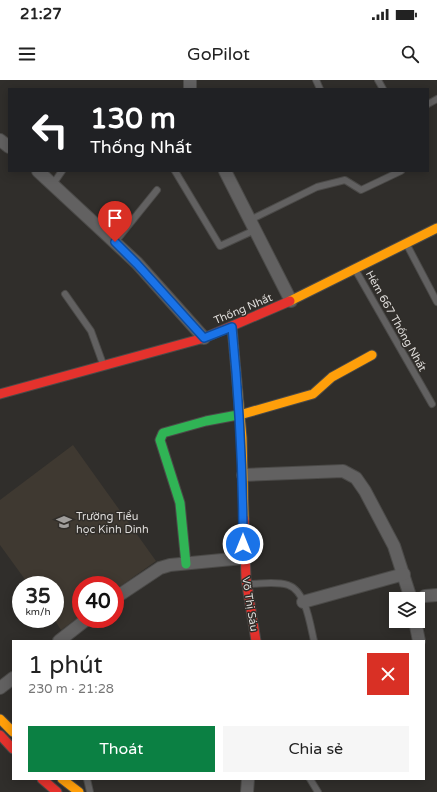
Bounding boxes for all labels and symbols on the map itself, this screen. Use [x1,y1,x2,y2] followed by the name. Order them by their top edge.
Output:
[98,201,132,242] pin
[363,268,429,374] street label: Hẻm 667 Thống Nhất
[212,291,274,327] street label: Thống Nhất
[76,510,149,536] place label: Trường Tiểu học Kinh Dinh
[55,513,73,531] school or university icon: Trường Tiểu học Kinh Dinh
[222,523,264,565] position arrow
[72,576,124,628] speed limit sign: 40
[239,576,261,632] street label: Võ Thị Sáu

